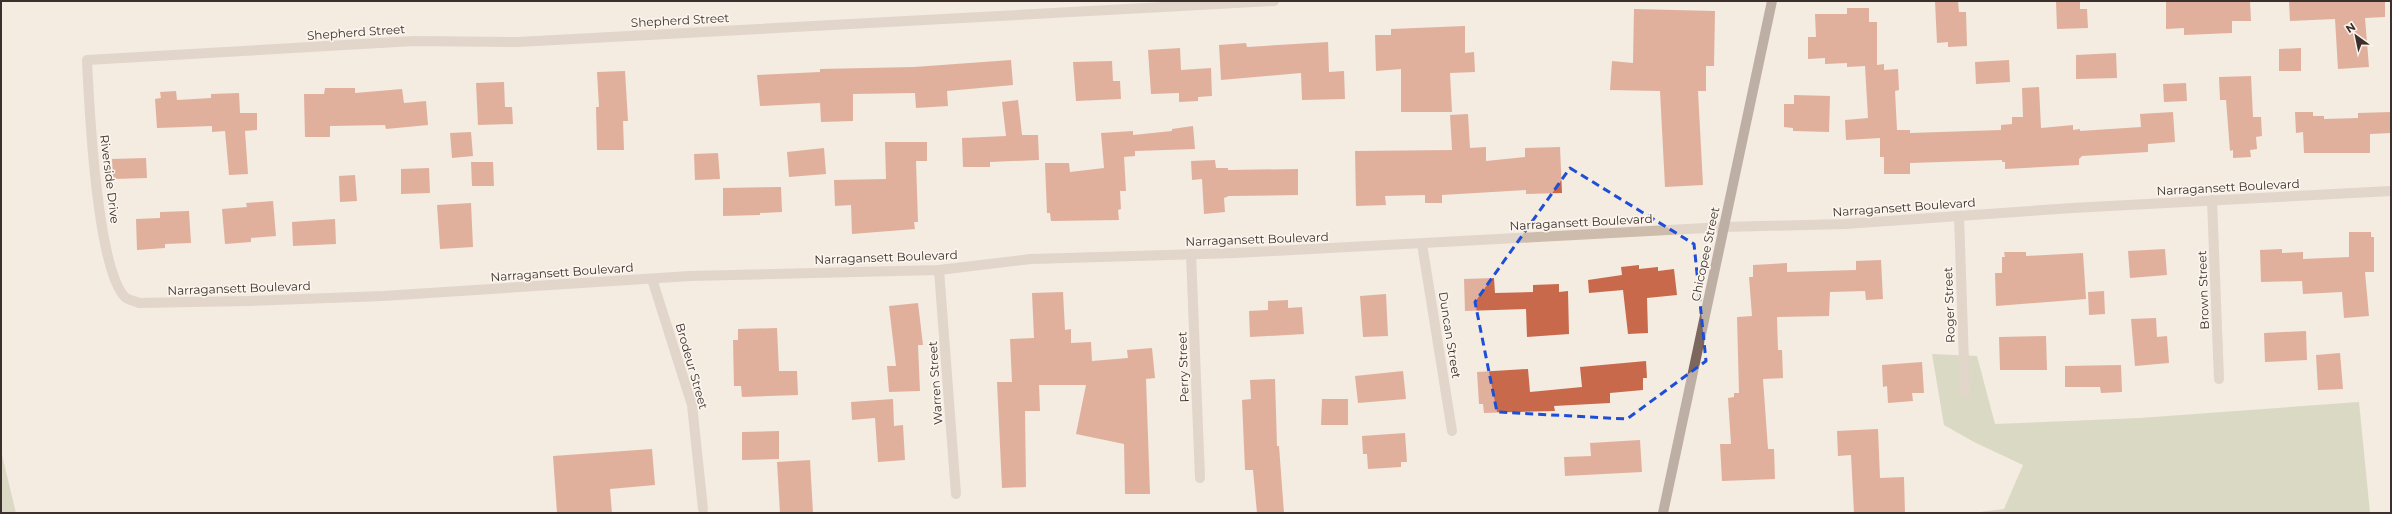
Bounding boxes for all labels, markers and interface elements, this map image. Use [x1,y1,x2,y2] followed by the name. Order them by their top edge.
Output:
[630,10,730,30] street label: Shepherd Street
[2336,16,2376,56] north arrow
[2343,19,2358,36] text: N
[306,21,406,43] street label: Shepherd Street
[97,134,123,224] street label: Riverside Drive
[2156,176,2300,198] street label: Narragansett Boulevard
[1832,195,1976,219] street label: Narragansett Boulevard
[1688,205,1722,303] street label: Chicopee Street
[1509,211,1653,233] street label: Narragansett Boulevard
[1185,229,1329,249] street label: Narragansett Boulevard
[814,247,958,267] street label: Narragansett Boulevard
[2194,250,2212,330] street label: Brown Street
[490,260,634,284] street label: Narragansett Boulevard
[1940,267,1958,343] street label: Roger Street
[167,278,311,298] street label: Narragansett Boulevard
[1436,291,1464,379] street label: Duncan Street
[673,321,711,411] street label: Brodeur Street
[1174,331,1192,403] street label: Perry Street
[925,340,945,425] street label: Warren Street

